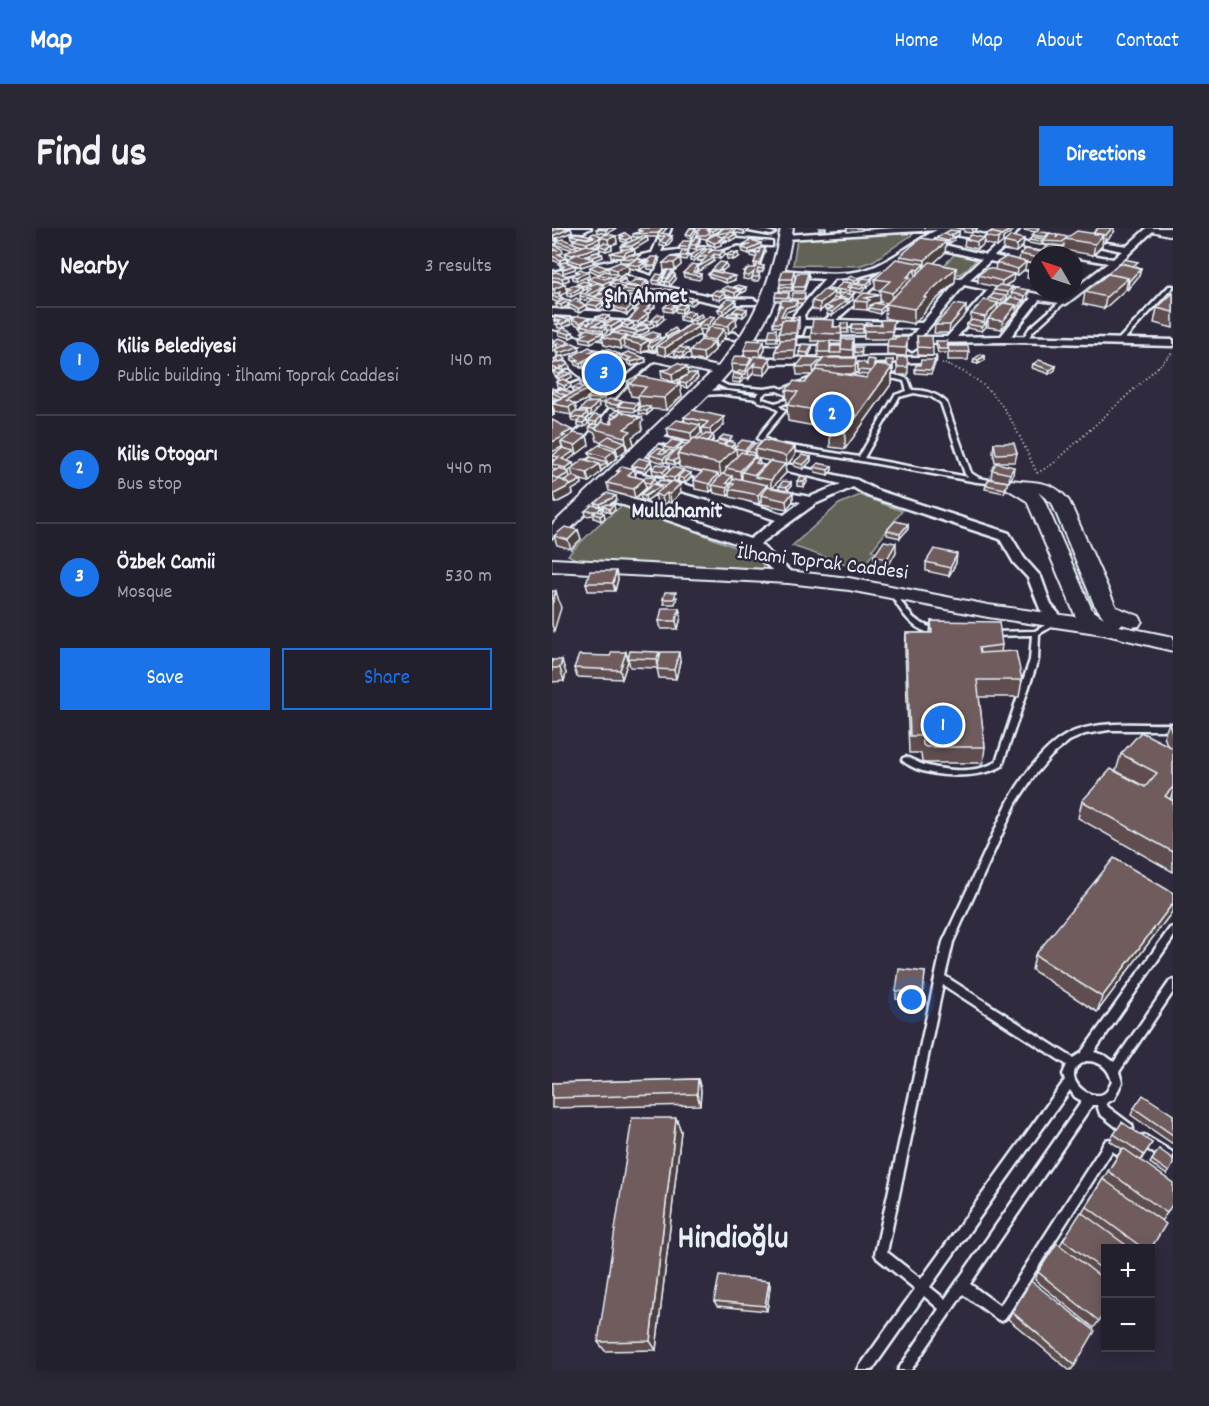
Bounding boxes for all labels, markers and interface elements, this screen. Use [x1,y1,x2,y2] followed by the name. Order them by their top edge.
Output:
[30,22,72,62] text: Map
[894,27,938,57] text: Home
[971,27,1003,57] text: Map
[1036,27,1083,57] text: About
[1116,27,1179,57] text: Contact
[36,126,147,186] text: Find us
[1039,126,1173,186] button: Directions
[1029,246,1083,300] north arrow
[60,249,128,286] text: Nearby
[425,253,492,281] text: 3 results
[604,282,688,313] district label: Şıh Ahmet
[117,332,236,363] text: Kilis Belediyesi
[77,347,82,375] text: 1
[450,347,492,375] text: 140 m
[584,350,624,396] pin: 3
[117,363,399,391] text: Public building · İlhami Toprak Caddesi
[812,392,852,436] pin: 2
[117,440,217,471] text: Kilis Otogarı
[75,455,84,483] text: 2
[446,455,492,483] text: 440 m
[117,471,182,499] text: Bus stop
[632,497,723,528] district label: Mullahamit
[736,539,910,589] street label: İlhami Toprak Caddesi
[117,548,215,579] text: Özbek Camii
[75,563,84,591] text: 3
[445,563,492,591] text: 530 m
[117,579,172,607] text: Mosque
[60,648,270,710] button: Save
[282,648,492,710] button: Share
[924,702,962,748] pin: 1
[897,985,926,1014] your location
[678,1217,788,1264] district label: Hindioğlu
[1101,1244,1155,1352] map controls
[1101,1244,1155,1298] button: +
[1101,1298,1155,1352] button: −

